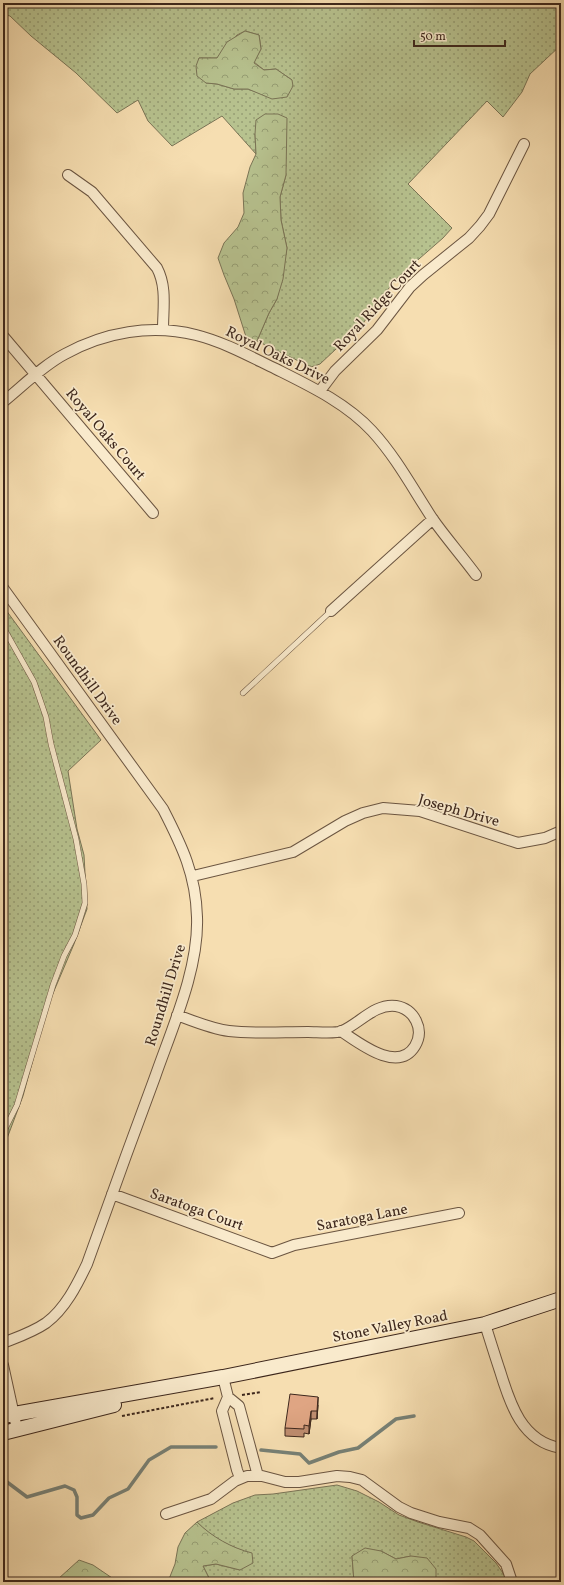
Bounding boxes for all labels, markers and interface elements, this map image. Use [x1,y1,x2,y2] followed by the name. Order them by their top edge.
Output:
[414,22,505,48] scale bar
[420,29,446,45] text: 50 m
[330,255,427,357] street label: Royal Ridge Court
[222,322,333,391] street label: Royal Oaks Drive
[60,384,150,486] street label: Royal Oaks Court
[47,632,126,730] street label: Roundhill Drive
[416,790,502,833] street label: Joseph Drive
[141,942,192,1049] street label: Roundhill Drive
[147,1184,246,1237] street label: Saratoga Court
[315,1199,410,1238] street label: Saratoga Lane
[331,1306,450,1349] street label: Stone Valley Road

